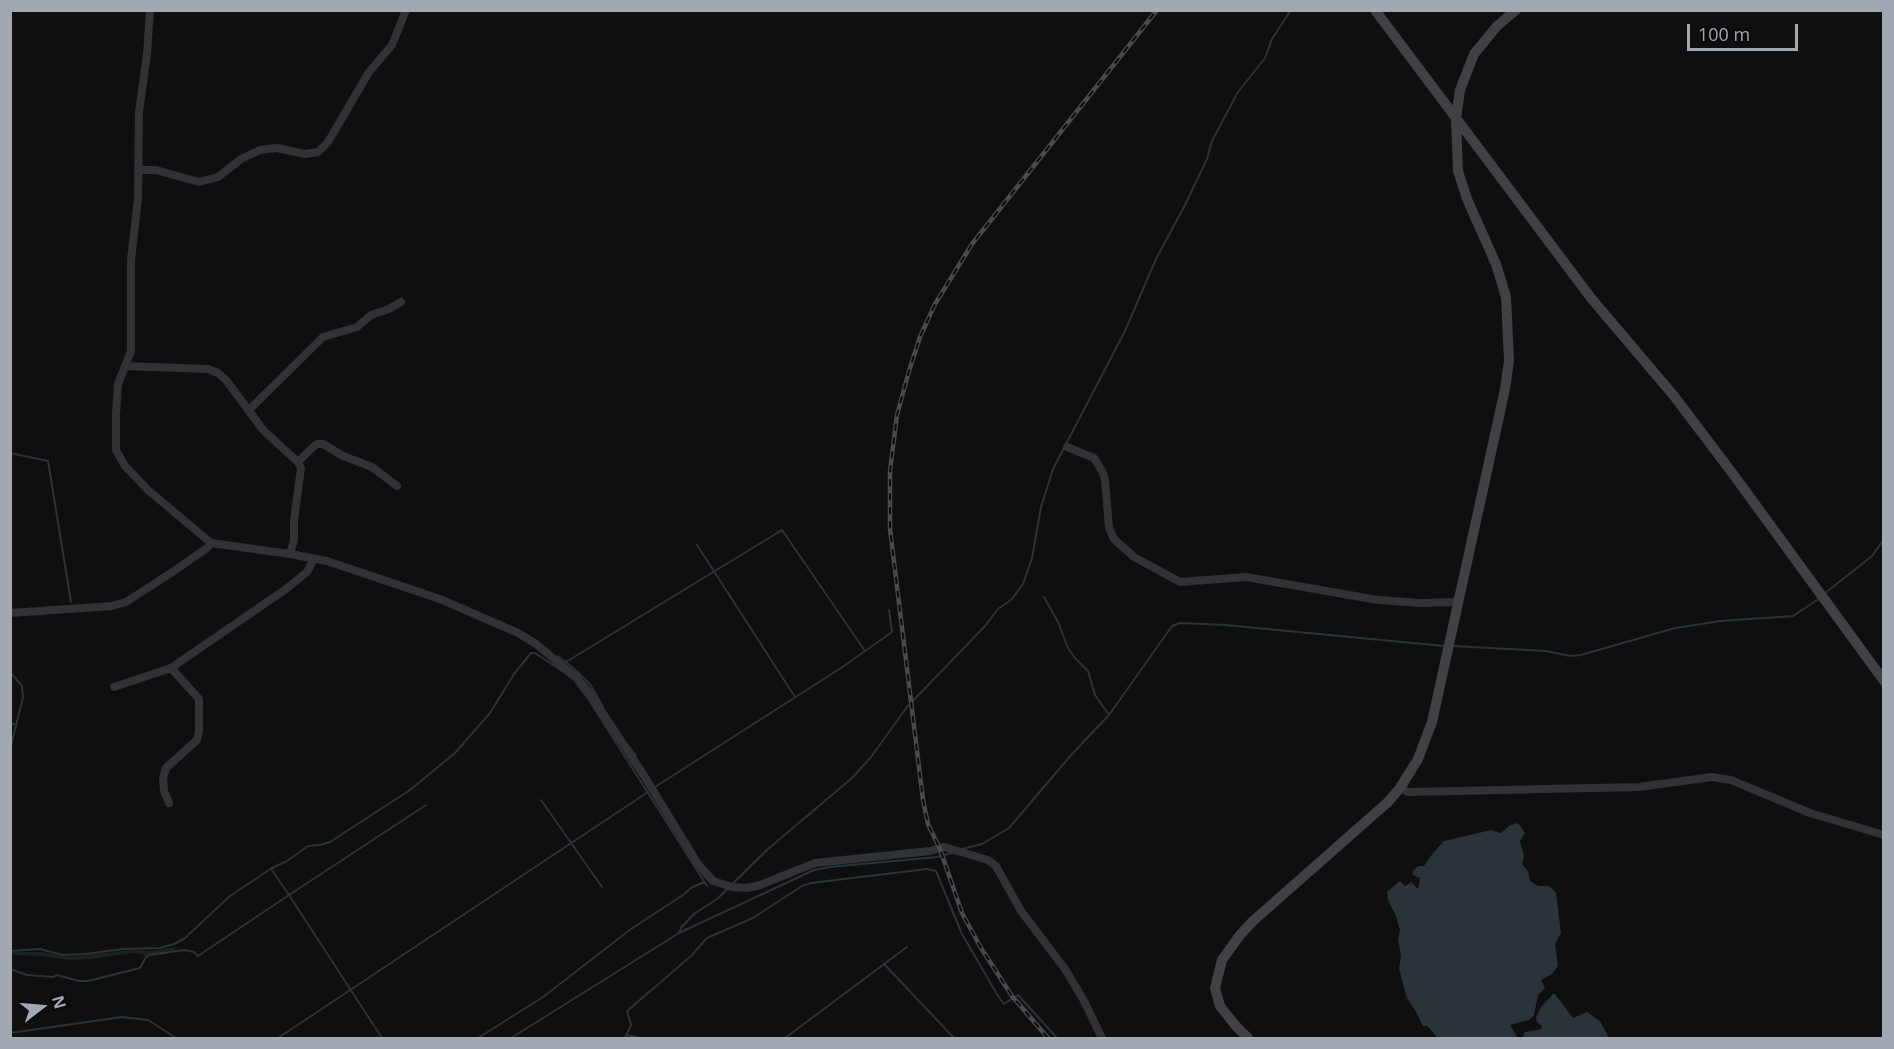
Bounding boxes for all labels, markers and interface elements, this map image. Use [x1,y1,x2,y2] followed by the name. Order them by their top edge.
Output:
[1690,12,1801,50] scale bar
[1698,22,1750,46] text: 100 m
[12,977,72,1037] north arrow
[47,993,72,1011] text: N

